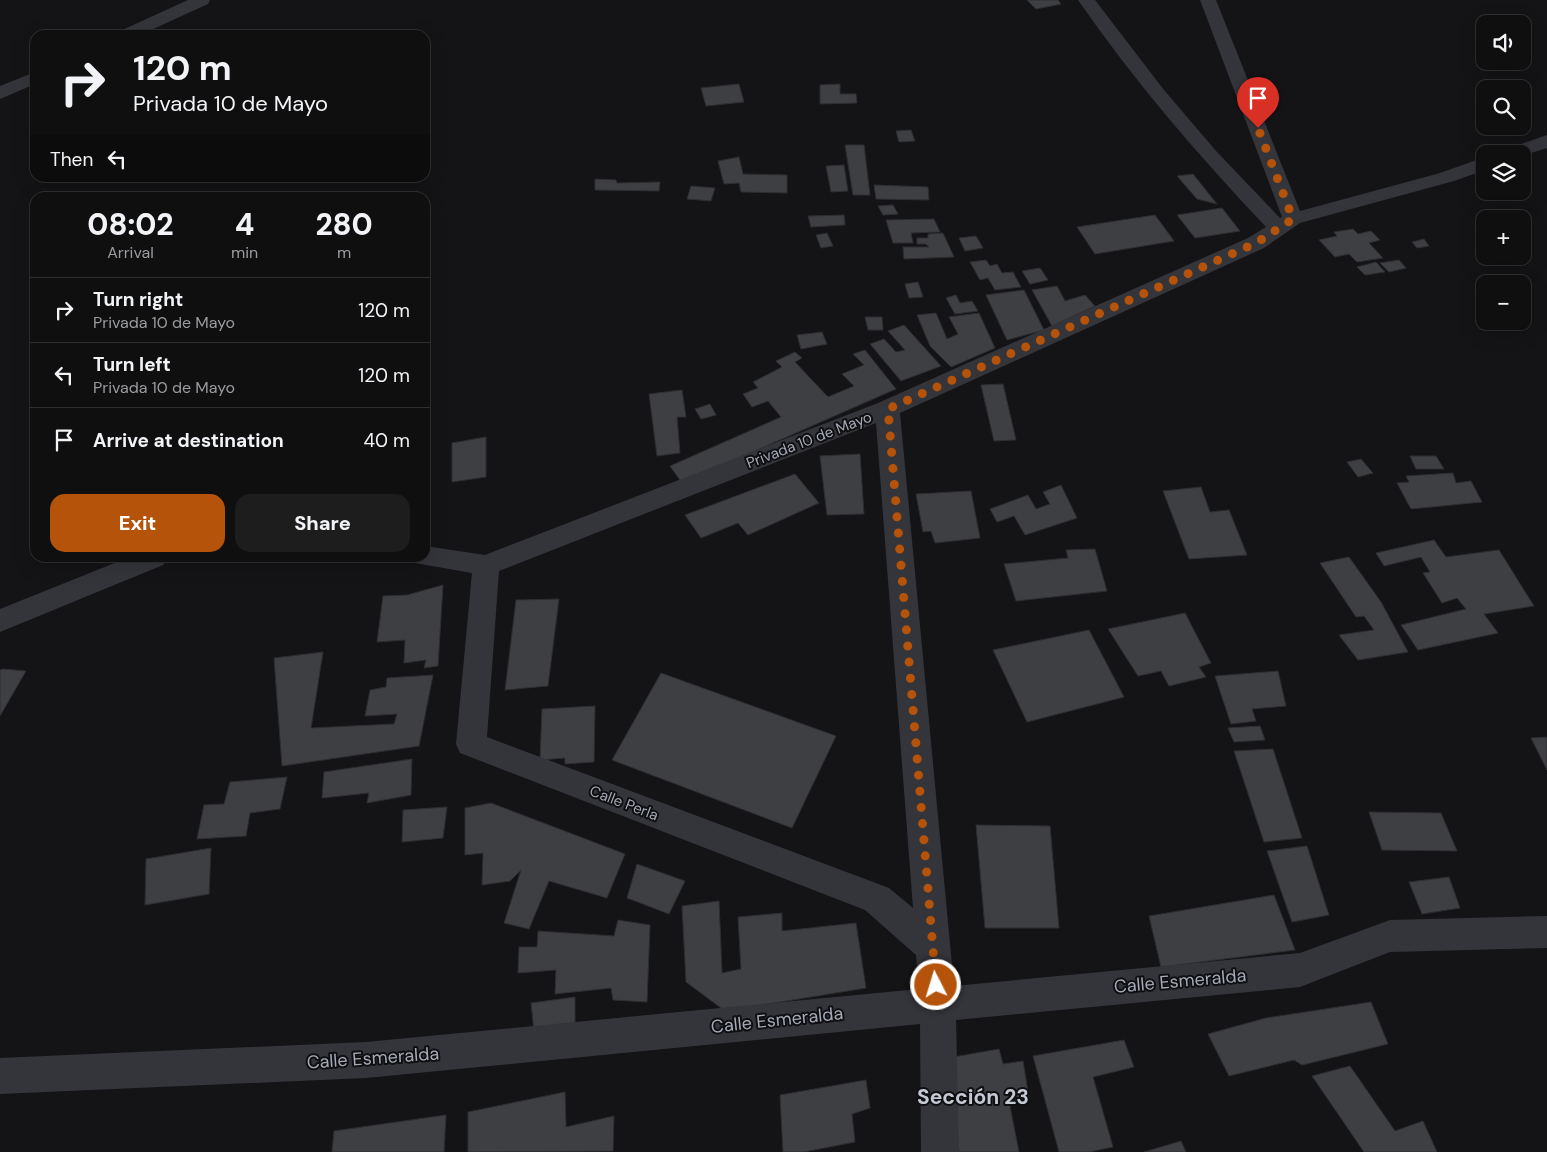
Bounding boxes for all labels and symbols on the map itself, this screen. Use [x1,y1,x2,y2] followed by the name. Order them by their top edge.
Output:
[1237,77,1279,128] pin
[743,407,875,473] street label: Privada 10 de Mayo
[587,781,661,825] street label: Calle Perla
[909,958,961,1010] position arrow
[1113,963,1247,999] street label: Calle Esmeralda
[710,1001,844,1039] street label: Calle Esmeralda
[306,1041,440,1075] street label: Calle Esmeralda
[917,1083,1029,1111] district label: Sección 23

